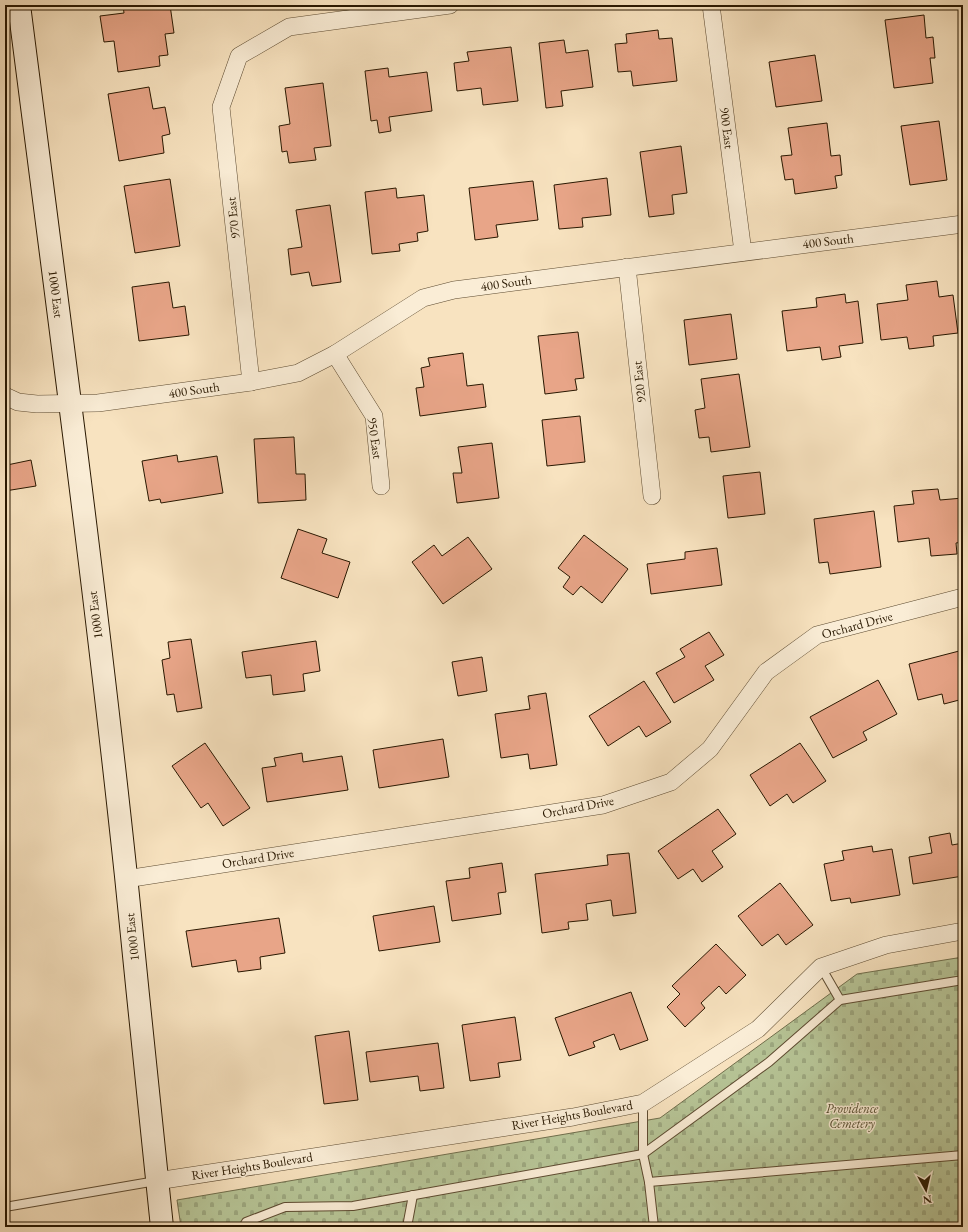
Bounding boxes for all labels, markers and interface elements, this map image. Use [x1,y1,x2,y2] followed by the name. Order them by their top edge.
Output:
[716,106,738,150] street label: 900 East
[222,196,244,240] street label: 970 East
[801,229,855,253] street label: 400 South
[45,269,67,319] street label: 1000 East
[479,271,533,295] street label: 400 South
[628,360,650,404] street label: 920 East
[167,378,221,402] street label: 400 South
[364,416,386,460] street label: 950 East
[84,590,106,640] street label: 1000 East
[820,607,894,643] street label: Orchard Drive
[541,792,615,822] street label: Orchard Drive
[221,844,295,872] street label: Orchard Drive
[121,912,143,962] street label: 1000 East
[510,1096,634,1134] street label: River Heights Boulevard
[826,1100,879,1132] park label: Providence Cemetery
[190,1148,314,1184] street label: River Heights Boulevard
[906,1170,946,1210] north arrow
[922,1192,933,1207] text: N

